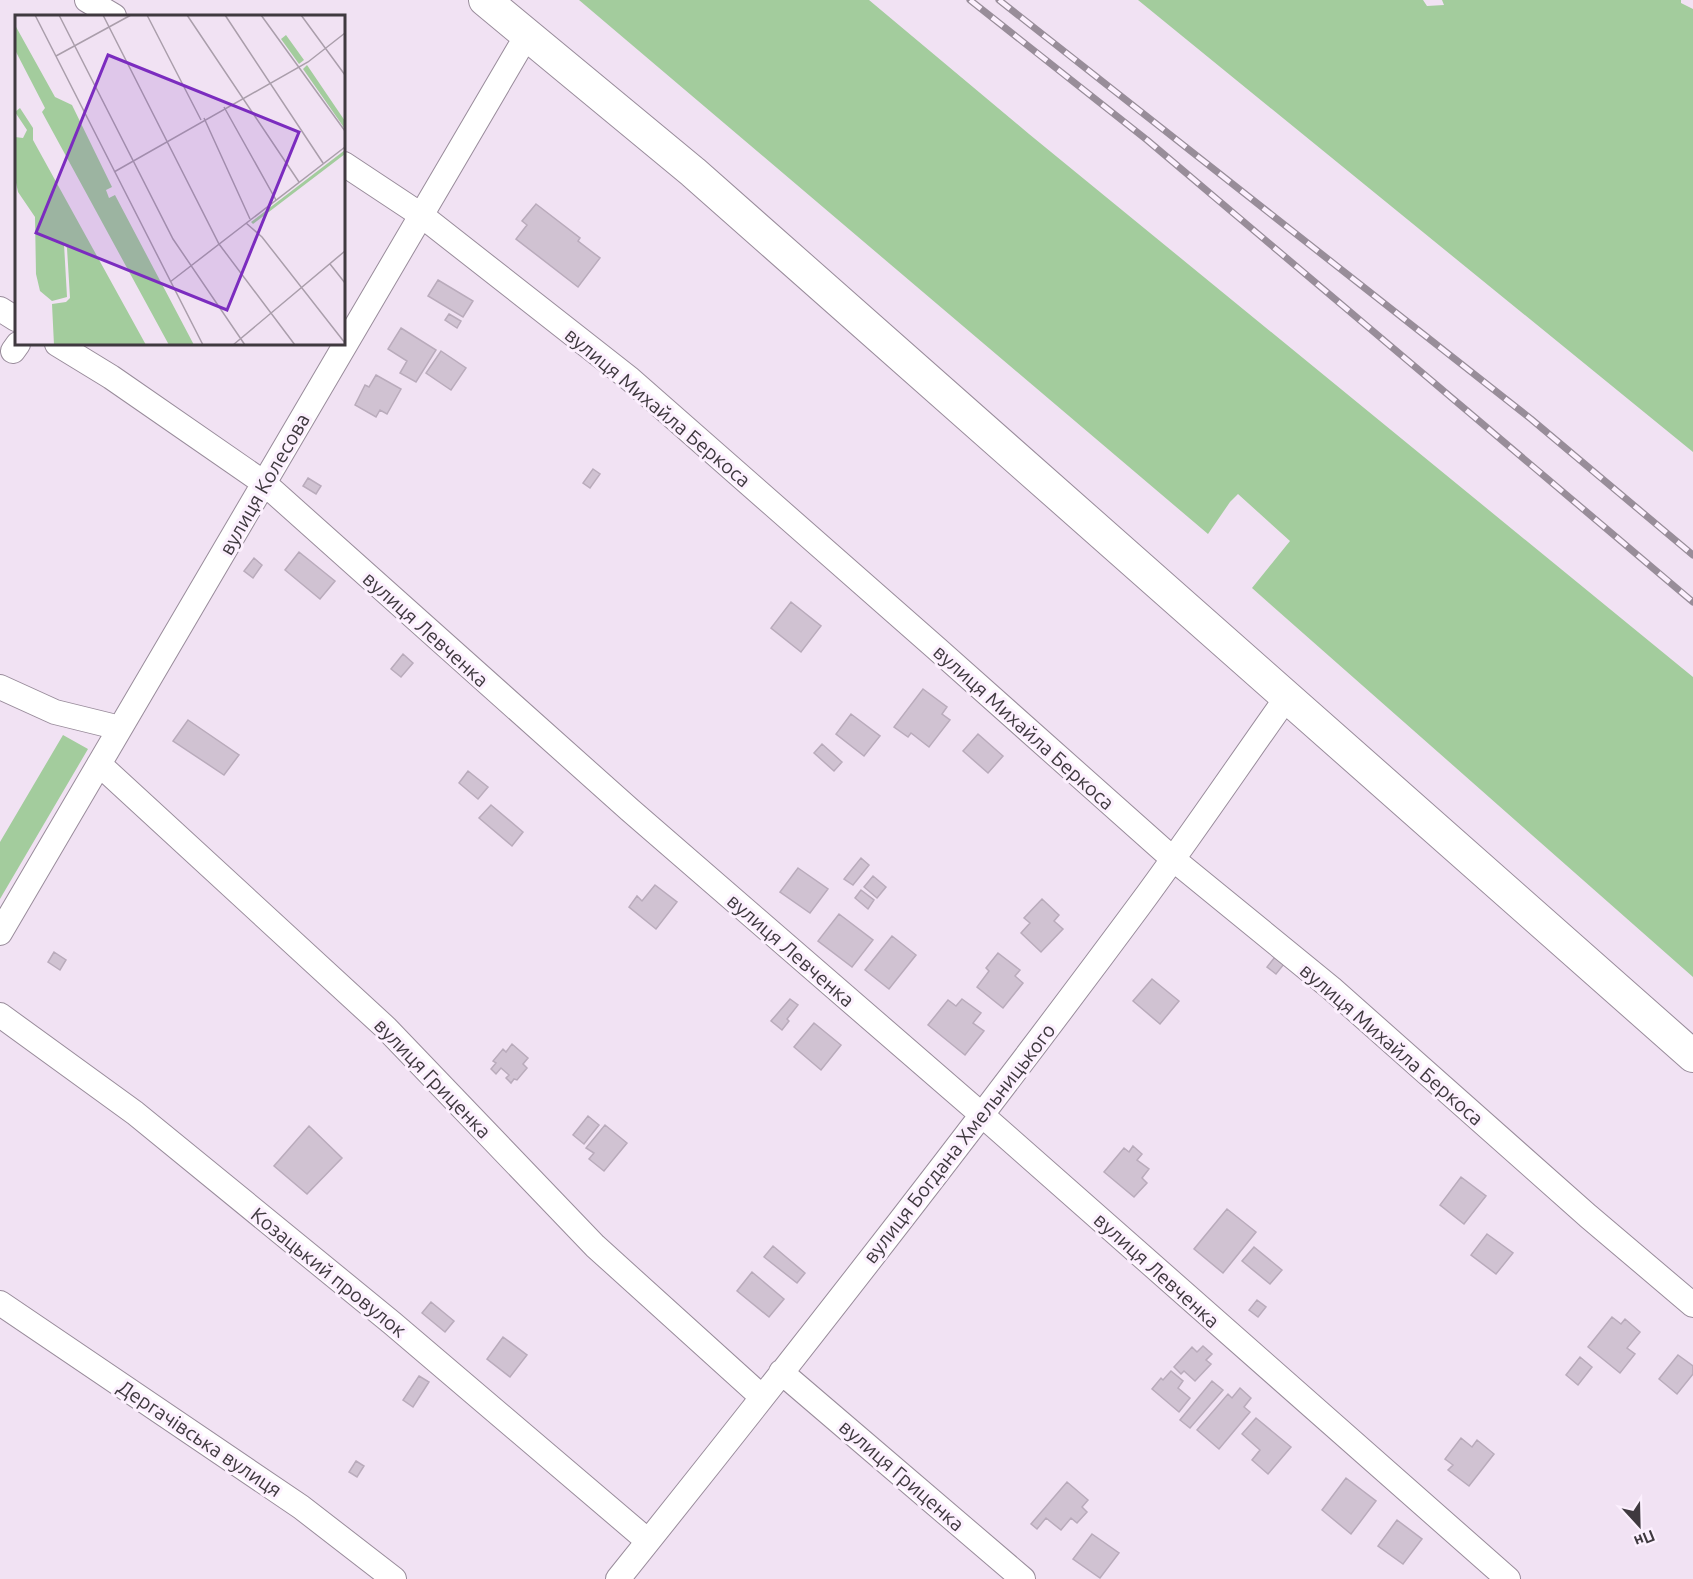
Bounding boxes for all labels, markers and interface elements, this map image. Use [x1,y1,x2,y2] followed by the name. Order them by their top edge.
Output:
[15,15,345,345] inset map
[561,323,755,491] street label: вулиця Михайла Беркоса
[214,409,314,559] street label: вулиця Колесова
[359,567,493,691] street label: вулиця Левченка
[929,640,1119,814] street label: вулиця Михайла Беркоса
[723,889,859,1011] street label: вулиця Левченка
[1296,958,1488,1130] street label: вулиця Михайла Беркоса
[370,1013,496,1143] street label: вулиця Гриценка
[858,1019,1060,1267] street label: вулиця Богдана Хмельницького
[247,1202,411,1342] street label: Козацький провулок
[1090,1208,1224,1332] street label: вулиця Левченка
[114,1375,286,1501] street label: Дергачівська вулиця
[835,1415,969,1535] street label: вулиця Гриценка
[1609,1495,1669,1555] north arrow
[1632,1527,1658,1551] text: Пн

